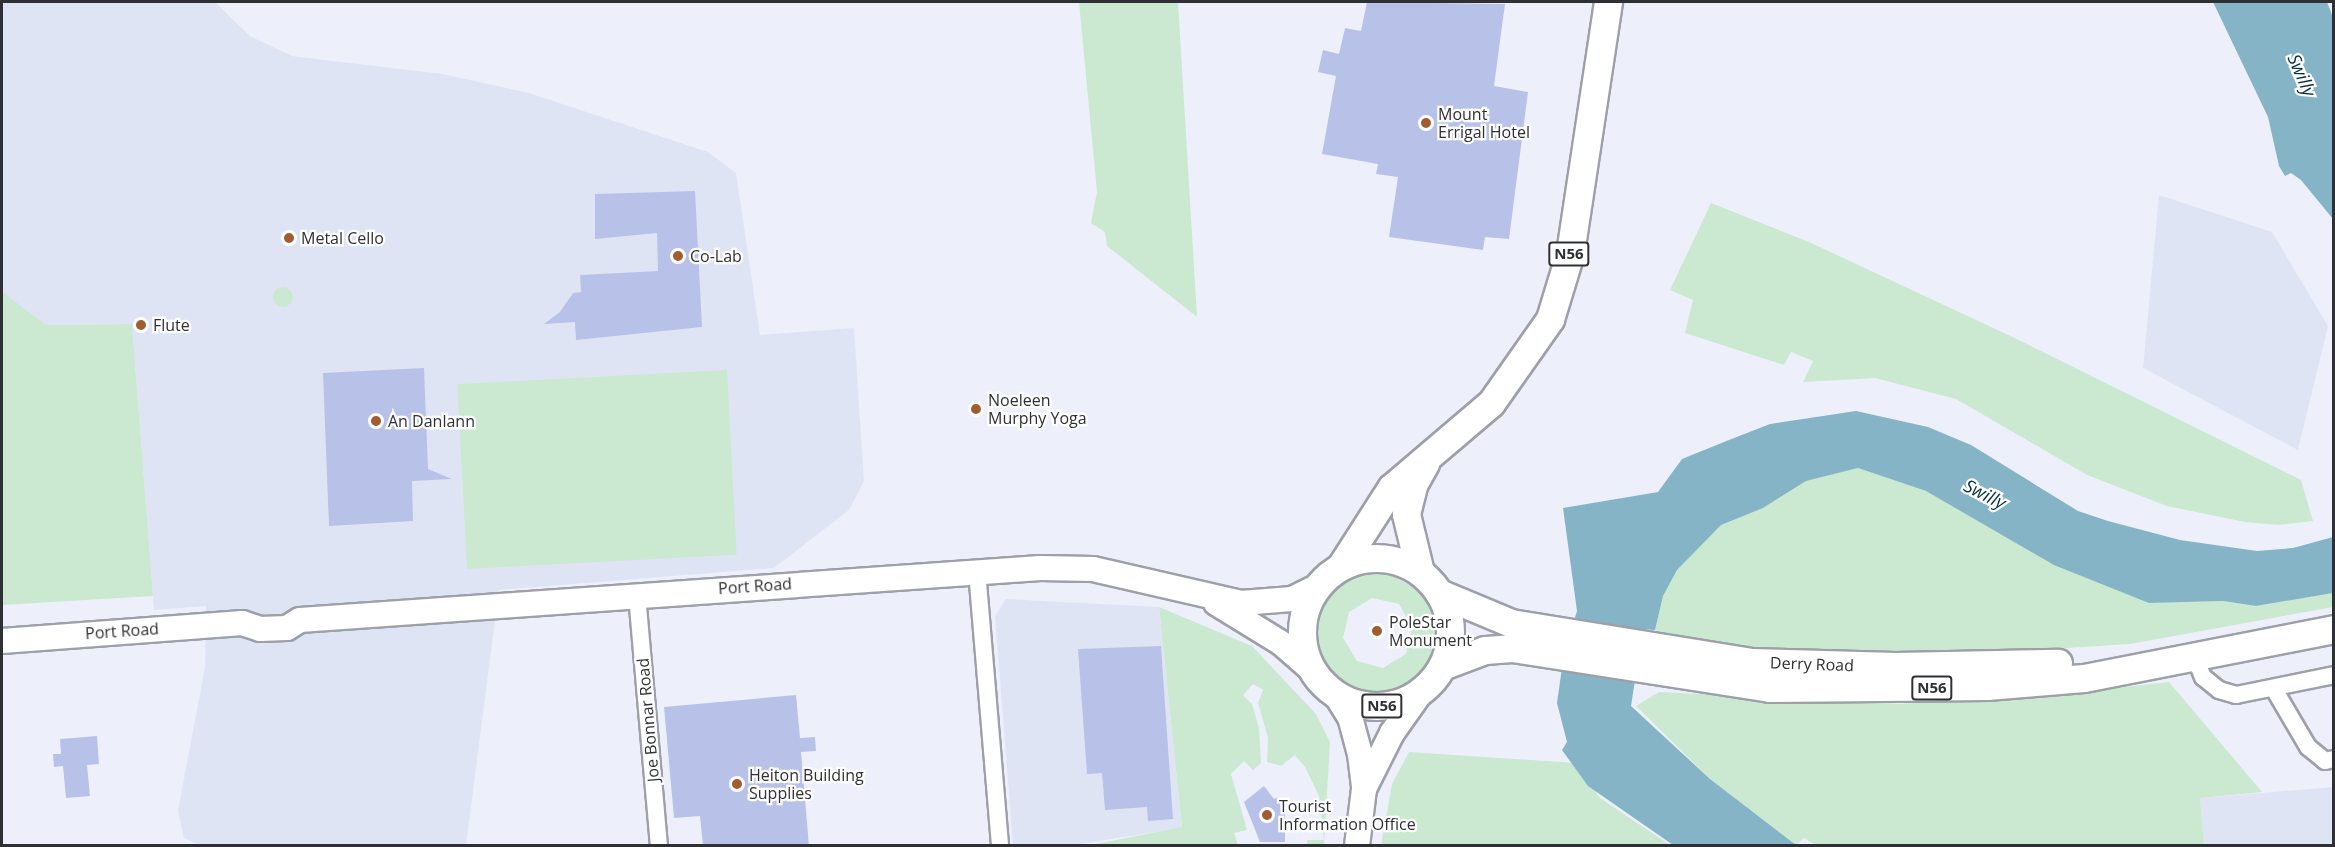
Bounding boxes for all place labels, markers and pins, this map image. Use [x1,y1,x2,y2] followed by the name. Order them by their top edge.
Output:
[1438,104,1530,142] place label: Mount Errigal Hotel
[1419,116,1433,130] marker: Mount Errigal Hotel
[301,228,384,248] place label: Metal Cello
[282,231,296,245] marker: Metal Cello
[690,246,742,266] place label: Co-Lab
[671,249,685,263] marker: Co-Lab
[153,315,190,335] place label: Flute
[134,318,148,332] marker: Flute
[988,390,1087,428] place label: Noeleen Murphy Yoga
[969,402,983,416] marker: Noeleen Murphy Yoga
[388,411,475,431] place label: An Danlann
[369,414,383,428] marker: An Danlann
[1389,612,1472,650] place label: PoleStar Monument
[1370,624,1384,638] marker: PoleStar Monument
[749,765,864,803] place label: Heiton Building Supplies
[730,777,744,791] marker: Heiton Building Supplies
[1279,796,1416,834] place label: Tourist Information Office
[1260,808,1274,822] marker: Tourist Information Office

